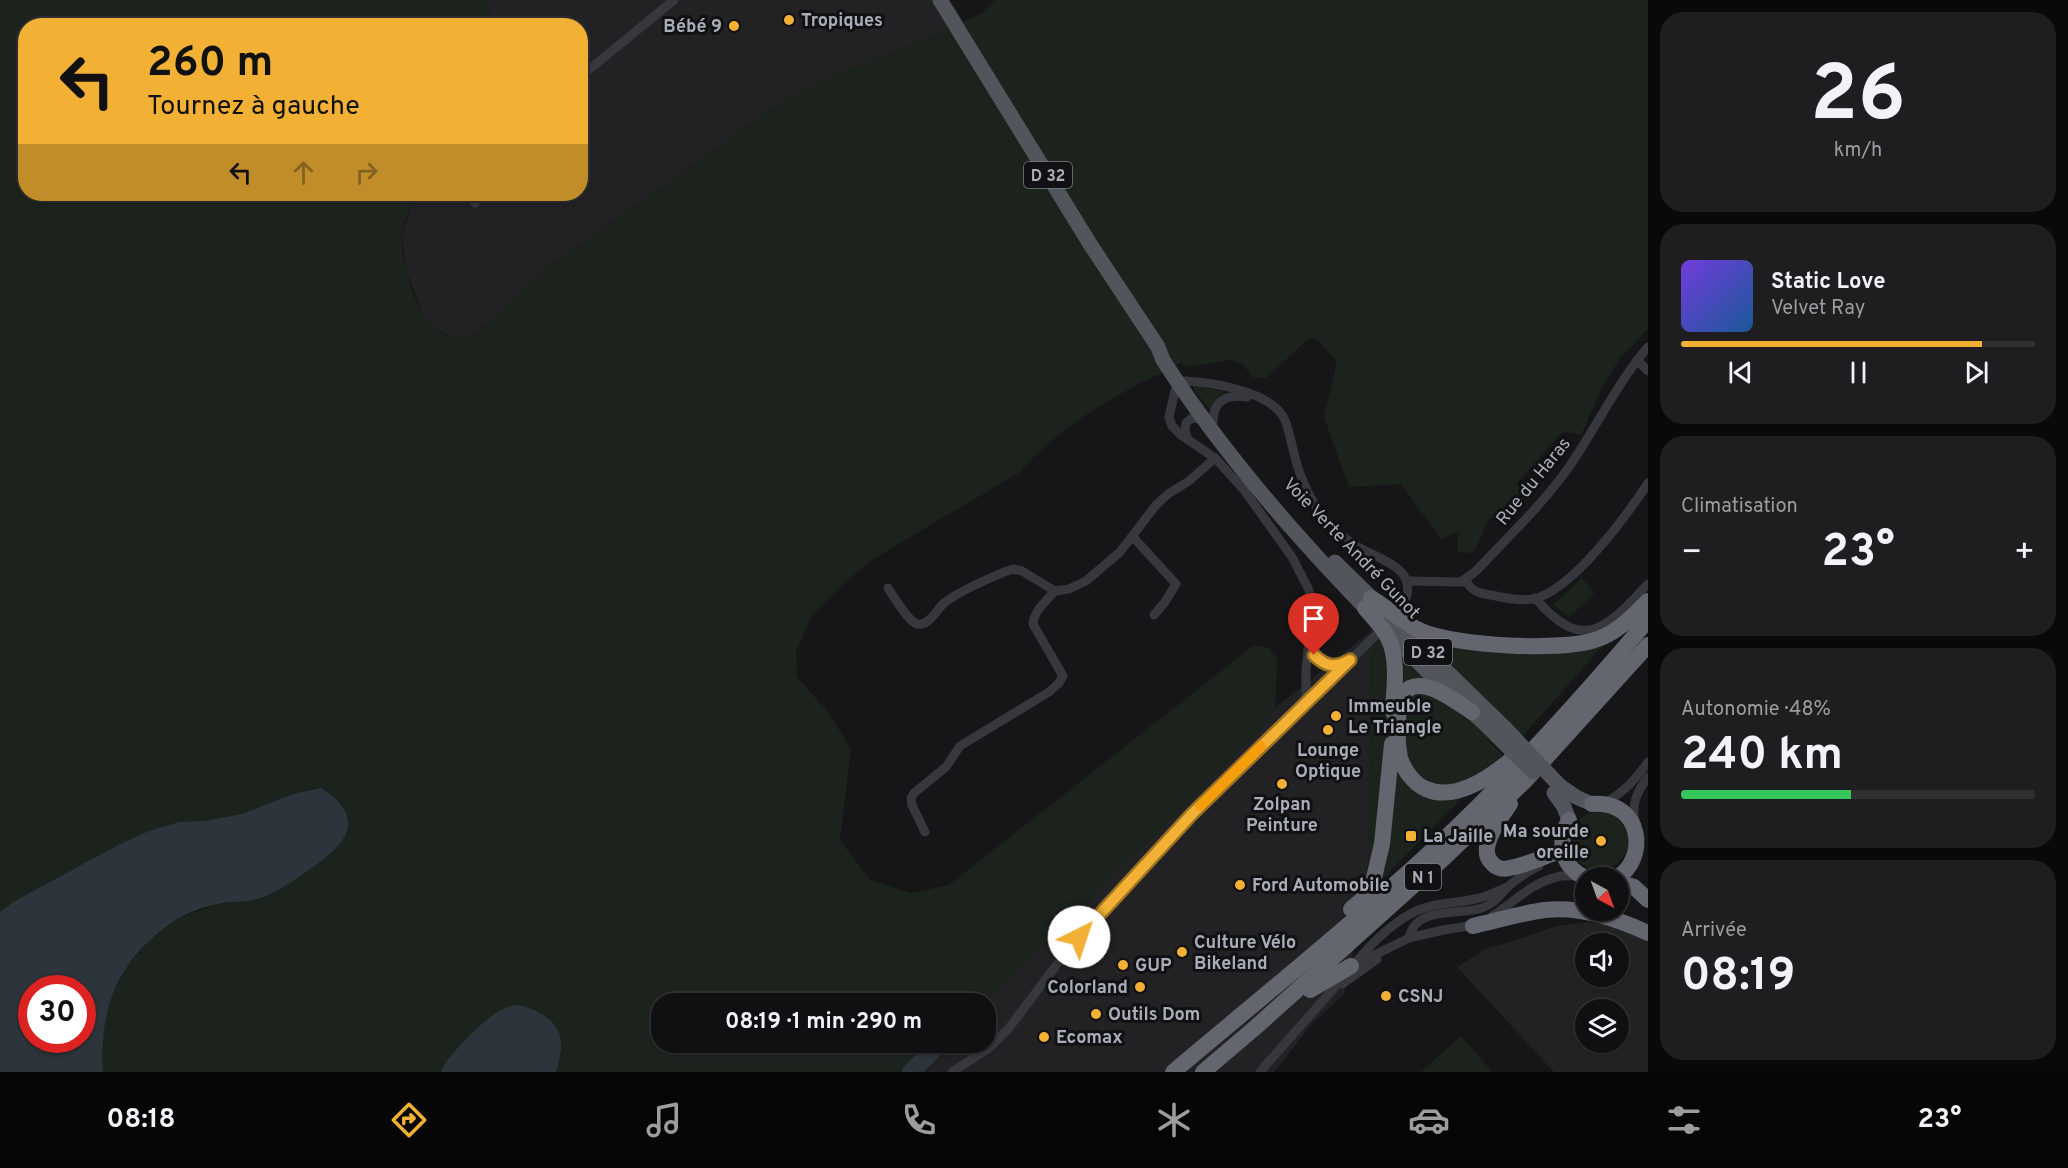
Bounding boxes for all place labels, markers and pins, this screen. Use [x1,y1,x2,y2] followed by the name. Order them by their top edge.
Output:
[801,10,883,33] place label: Tropiques
[782,13,796,27] marker: Tropiques
[663,16,722,39] place label: Bébé 9
[727,19,741,33] marker: Bébé 9
[1288,593,1339,655] pin
[1348,696,1441,740] place label: Immeuble Le Triangle
[1329,709,1343,723] marker: Immeuble Le Triangle
[1321,723,1335,737] marker: Lounge Optique
[1295,740,1361,784] place label: Lounge Optique
[1275,777,1289,791] marker: Zolpan Peinture
[1246,794,1318,838] place label: Zolpan Peinture
[1503,821,1589,865] place label: Ma sourde oreille
[1423,826,1493,849] place label: La Jaille
[1404,829,1418,843] marker: La Jaille
[1594,834,1608,848] marker: Ma sourde oreille
[1252,875,1390,898] place label: Ford Automobile
[1233,878,1247,892] marker: Ford Automobile
[1194,932,1296,976] place label: Culture Vélo Bikeland
[1175,945,1189,959] marker: Culture Vélo Bikeland
[1135,955,1172,978] place label: GUP
[1116,958,1130,972] marker: GUP
[1047,977,1128,1000] place label: Colorland
[1133,980,1147,994] marker: Colorland
[1398,986,1443,1009] place label: CSNJ
[1379,989,1393,1003] marker: CSNJ
[1108,1004,1200,1027] place label: Outils Dom
[1089,1007,1103,1021] marker: Outils Dom
[1056,1027,1123,1050] place label: Ecomax
[1037,1030,1051,1044] marker: Ecomax

